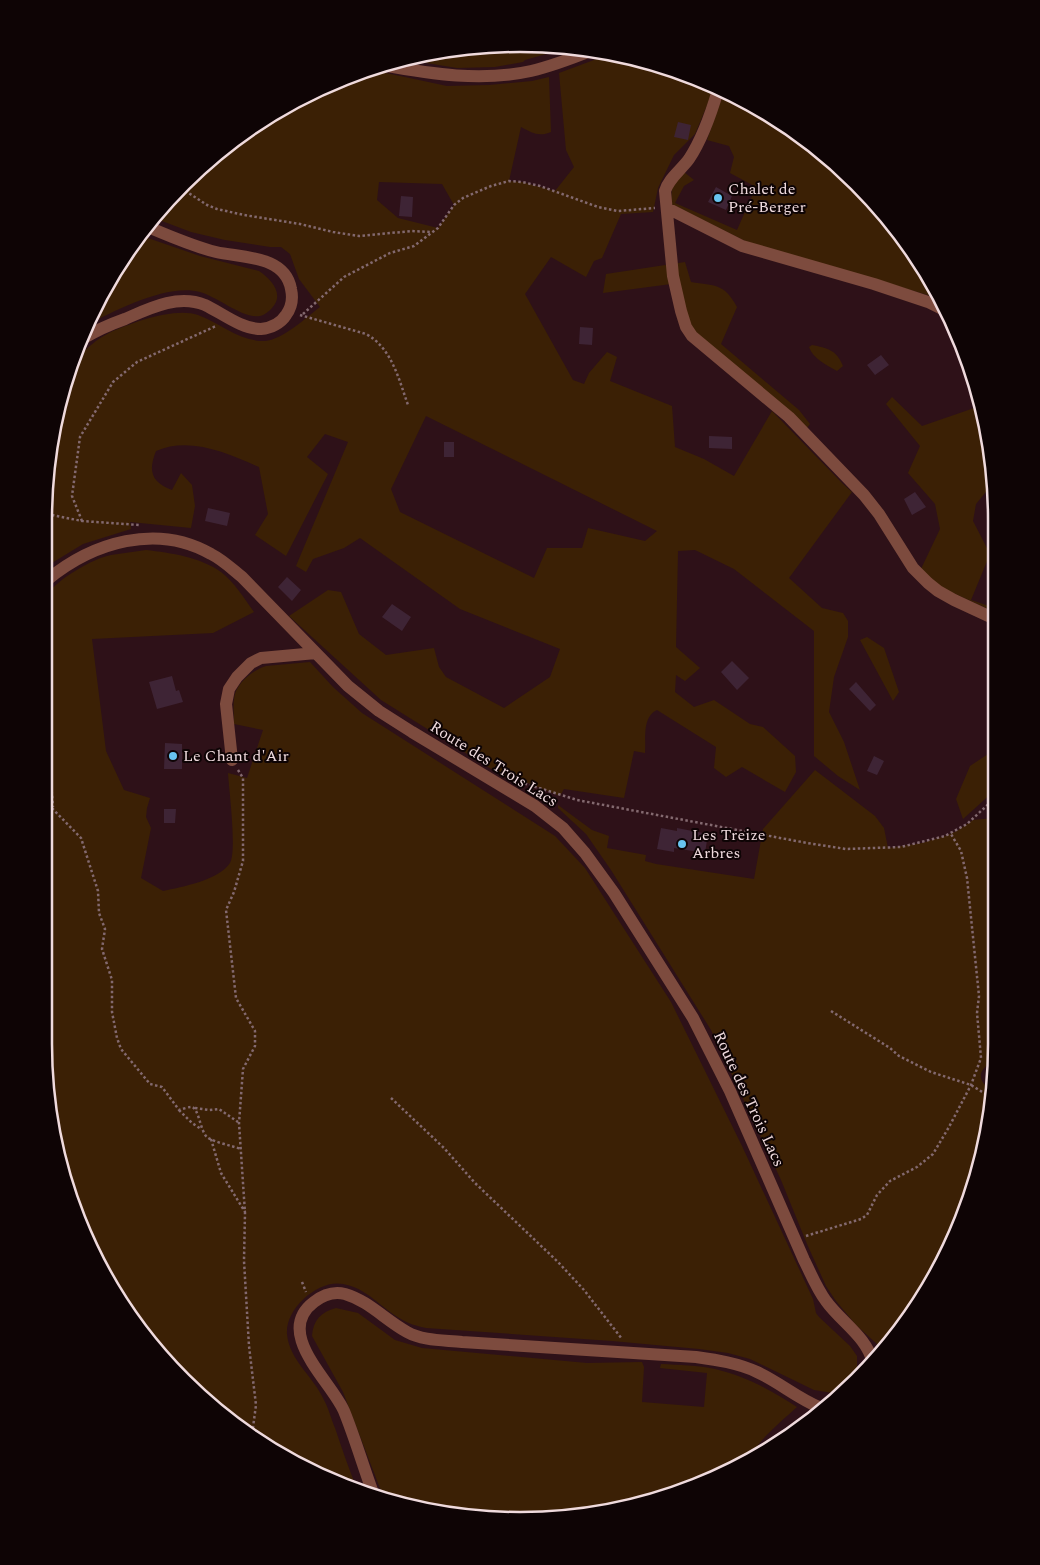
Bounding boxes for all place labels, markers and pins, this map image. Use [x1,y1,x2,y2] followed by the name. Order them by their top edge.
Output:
[728,177,806,219] place label: Chalet de Pré-Berger
[712,192,724,204] marker: Chalet de Pré-Berger
[183,744,289,768] place label: Le Chant d'Air
[167,750,179,762] marker: Le Chant d'Air
[692,823,765,865] place label: Les Treize Arbres
[676,838,688,850] marker: Les Treize Arbres

